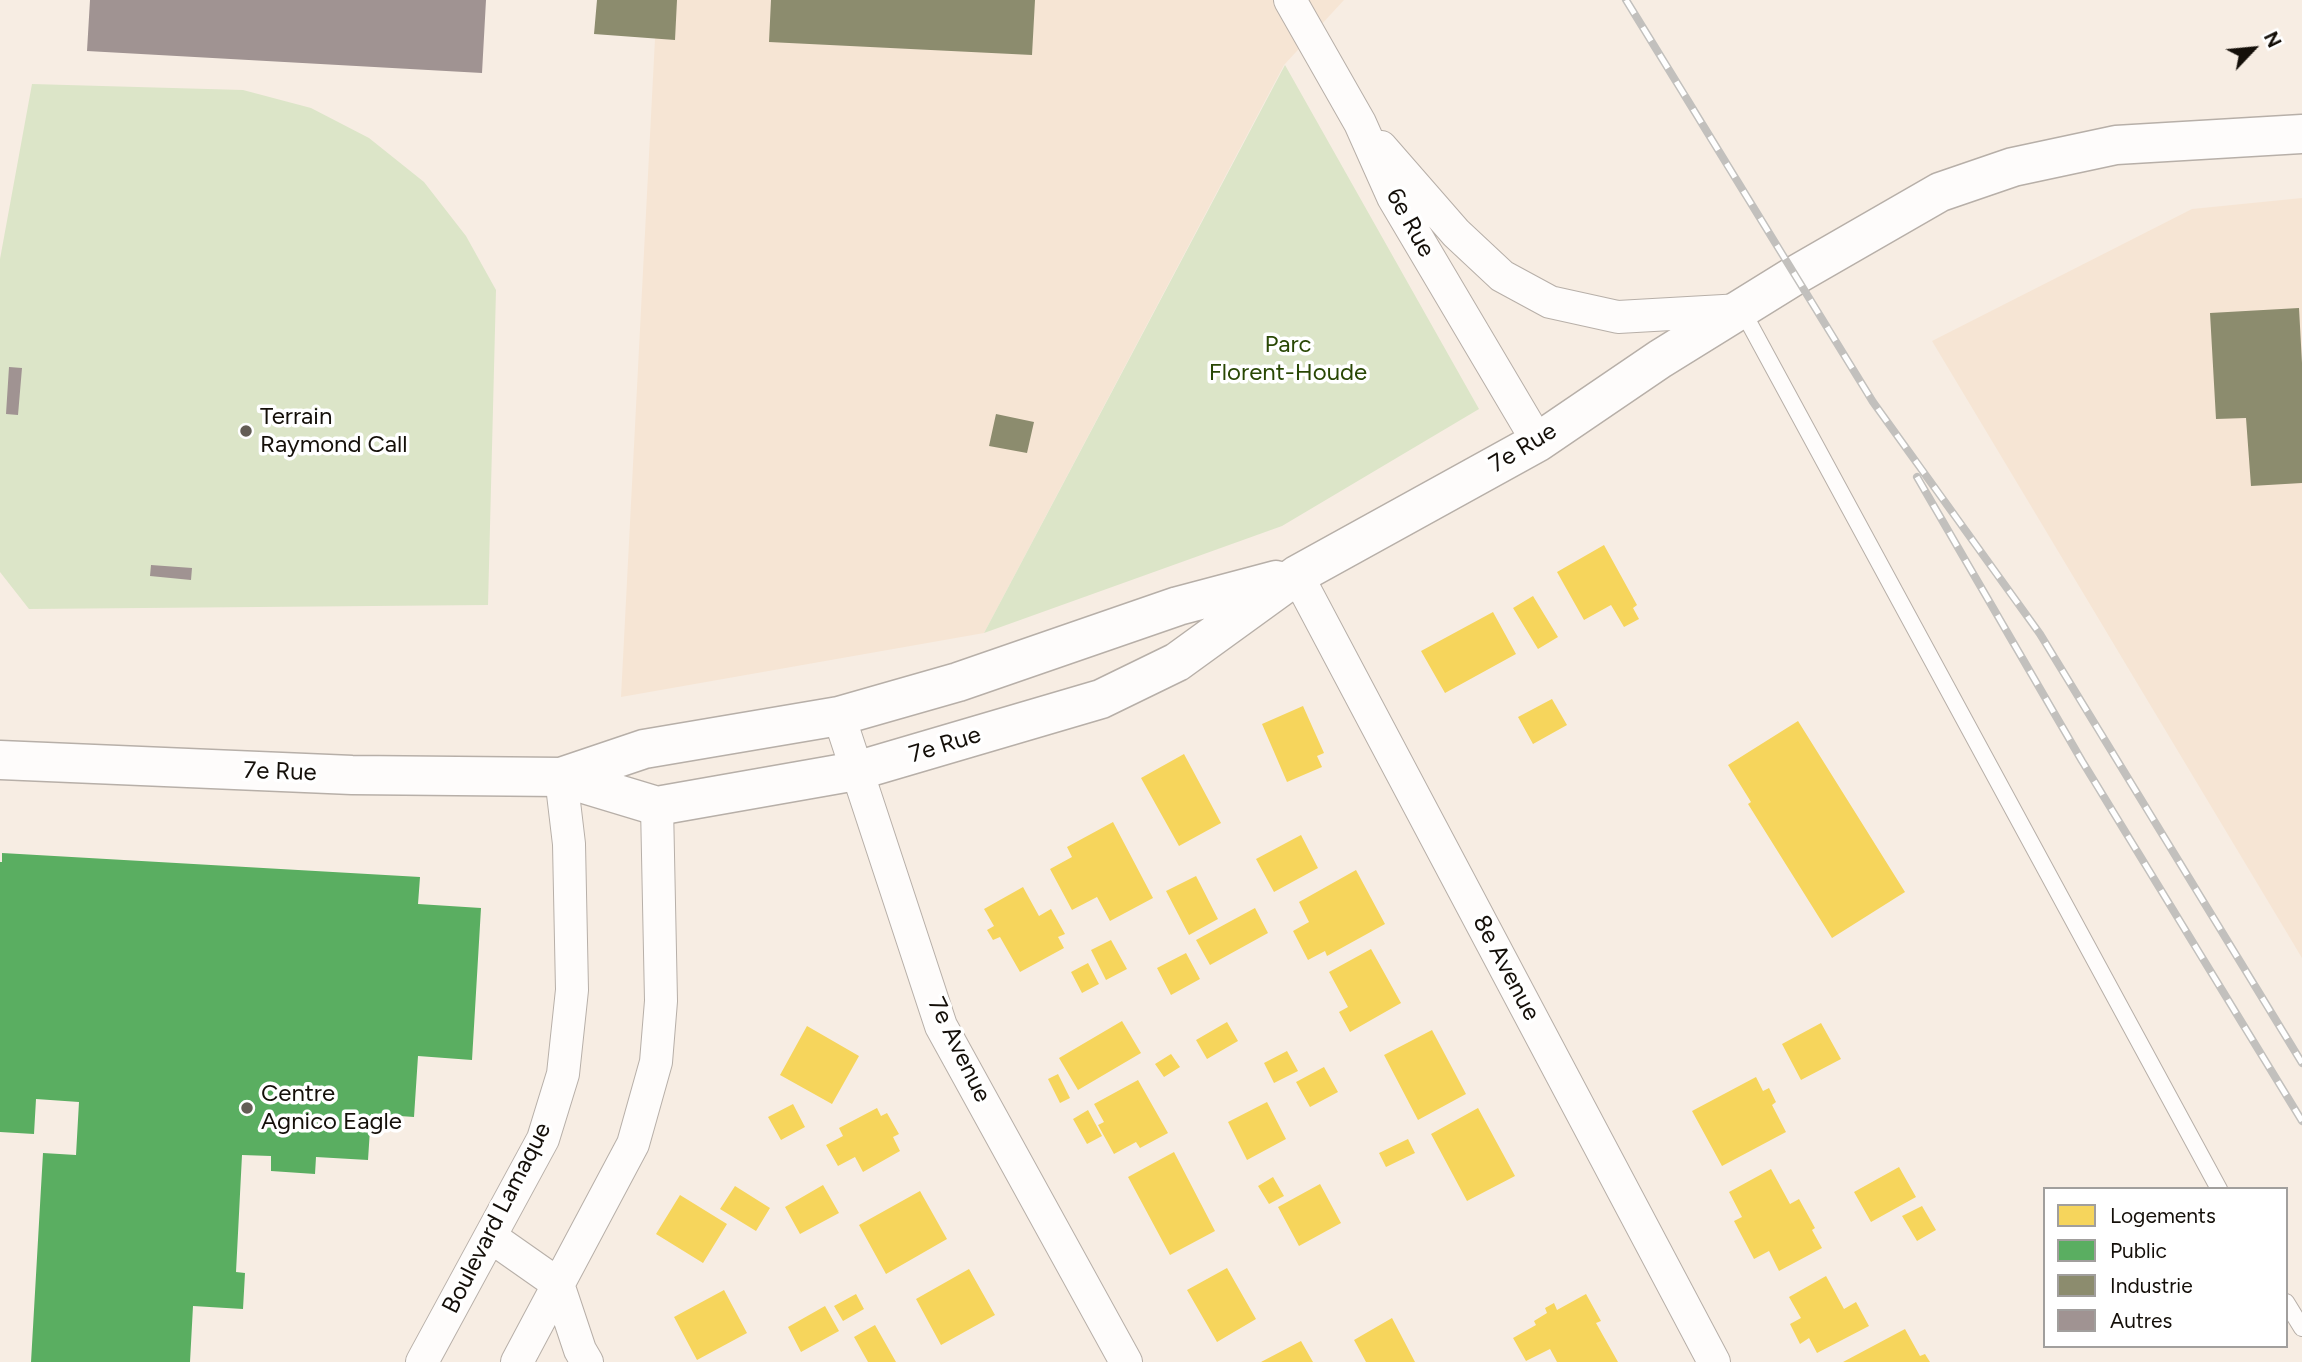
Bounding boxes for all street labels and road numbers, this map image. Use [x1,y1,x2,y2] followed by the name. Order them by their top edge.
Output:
[1379,184,1441,262] street label: 6e Rue
[1484,417,1562,479] street label: 7e Rue
[906,720,984,770] street label: 7e Rue
[243,756,317,788] street label: 7e Rue
[1466,911,1546,1025] street label: 8e Avenue
[921,993,997,1107] street label: 7e Avenue
[436,1118,558,1318] street label: Boulevard Lamaque

